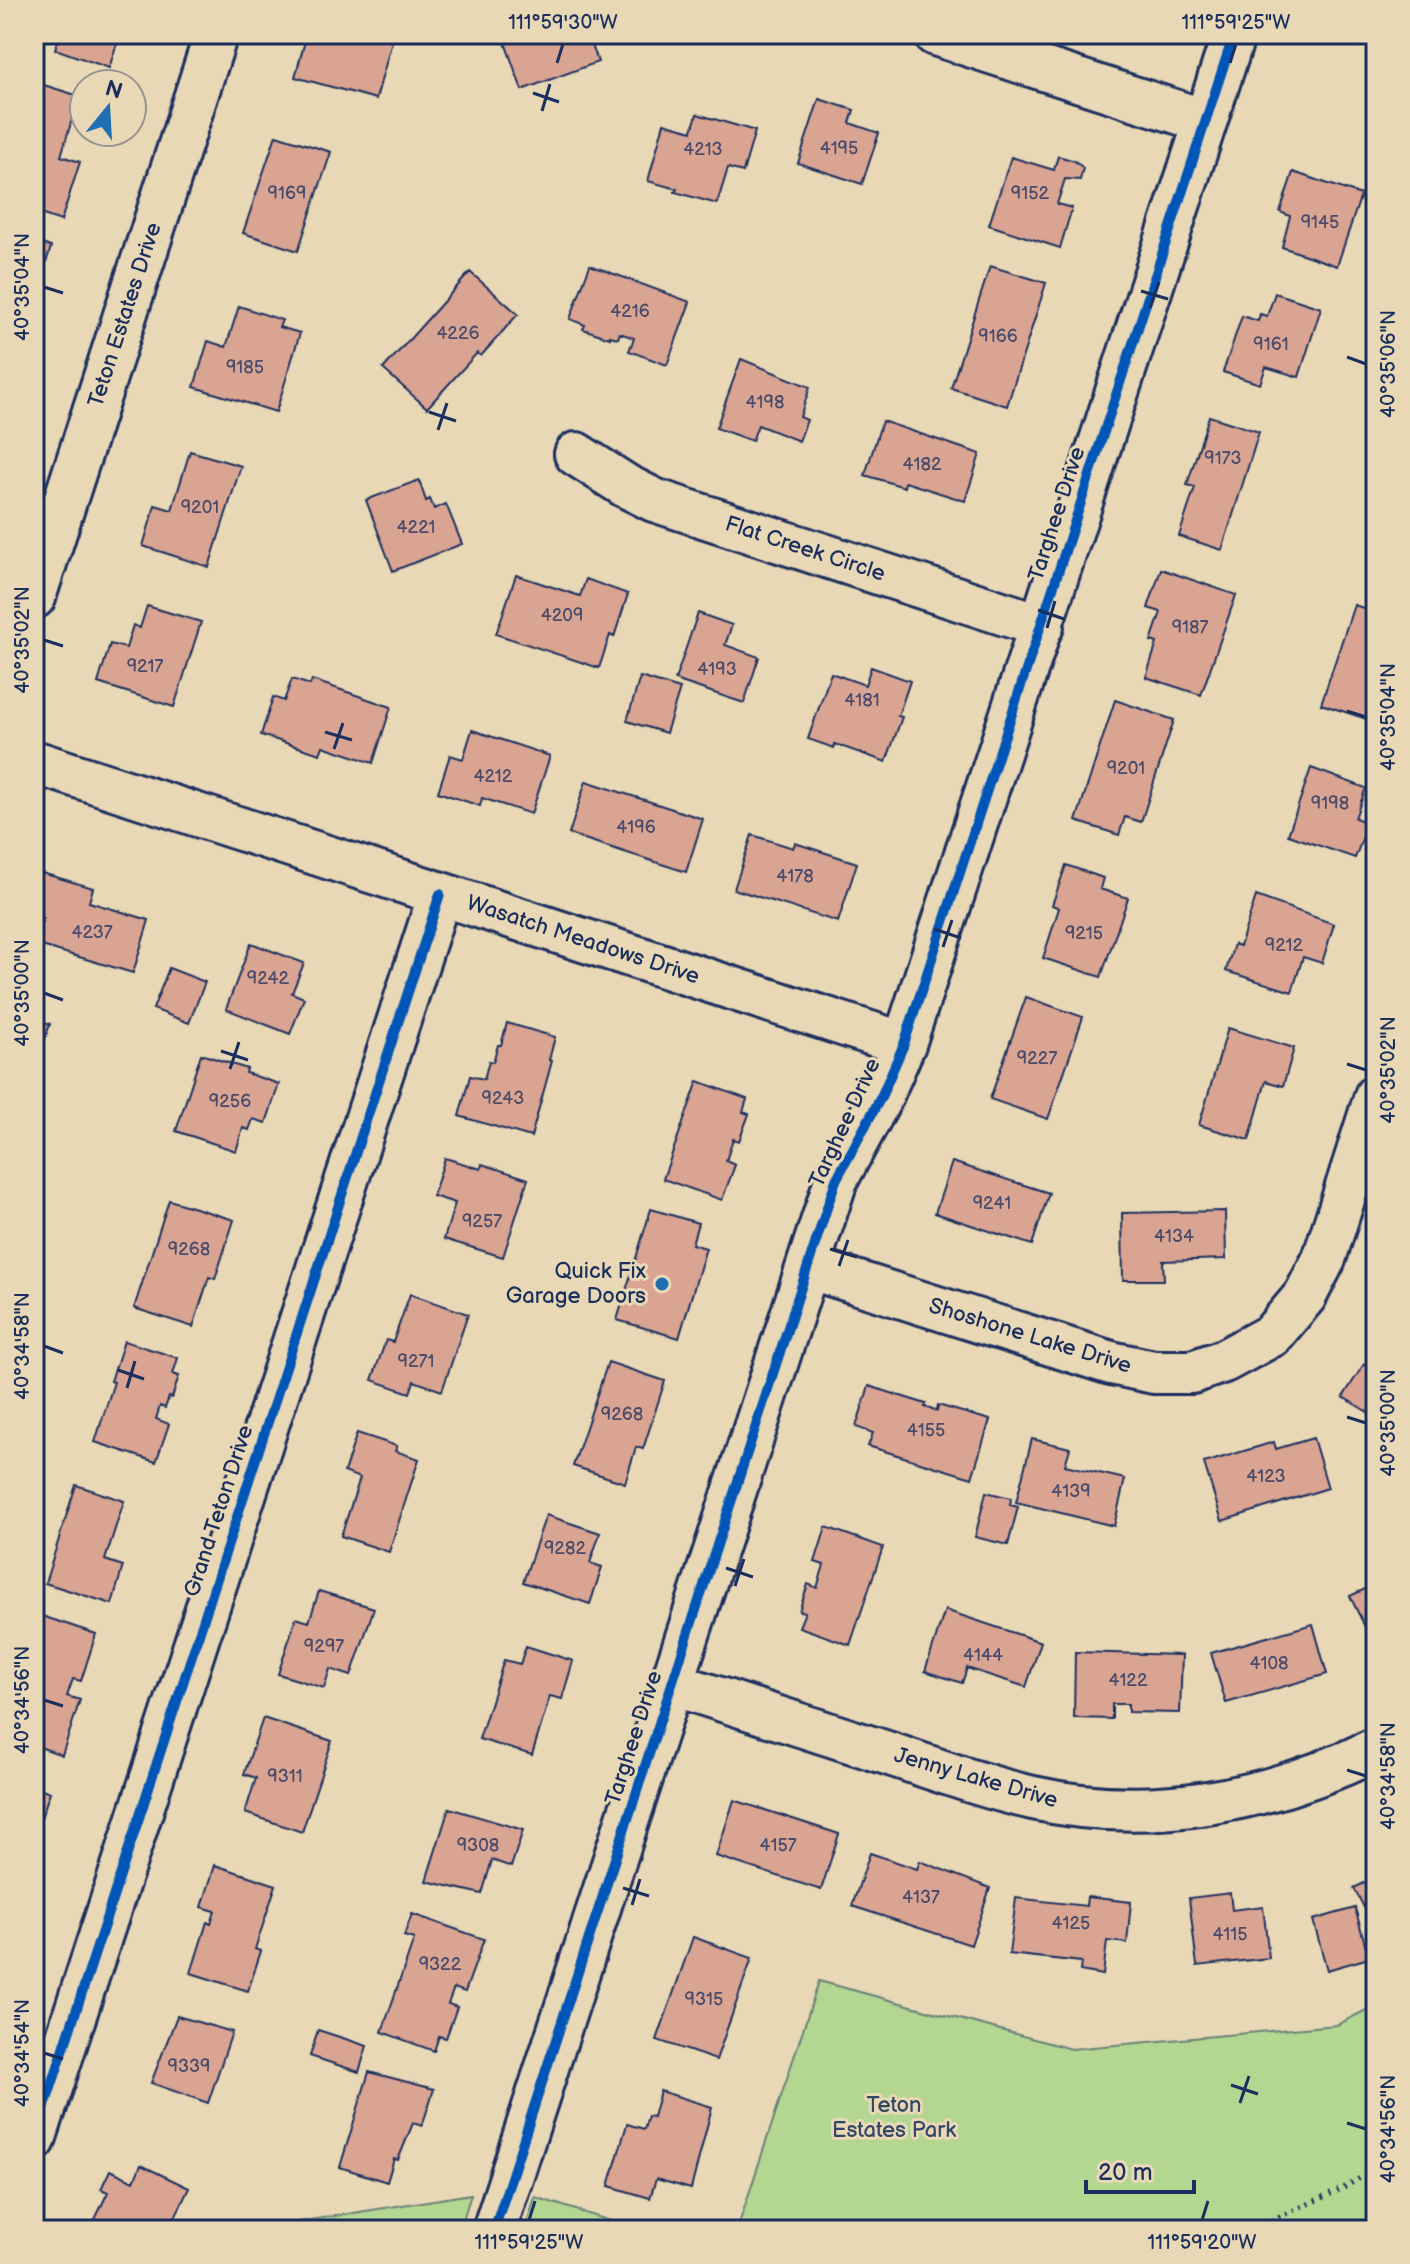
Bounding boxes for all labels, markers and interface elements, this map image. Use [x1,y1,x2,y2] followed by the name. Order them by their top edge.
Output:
[508,11,618,35] text: 111°59'30"W
[1182,11,1290,35] text: 111°59'25"W
[68,68,148,148] north arrow
[102,75,126,106] text: N
[820,138,858,159] house number: 4195
[683,139,723,160] house number: 4213
[268,183,306,204] house number: 9169
[1011,183,1050,204] house number: 9152
[1301,212,1339,233] house number: 9145
[82,219,168,411] street label: Teton Estates Drive
[11,233,35,341] text: 40°35'04"N
[610,301,650,322] house number: 4216
[1377,310,1401,418] text: 40°35'06"N
[436,323,480,344] house number: 4226
[978,326,1018,347] house number: 9166
[1253,334,1289,355] house number: 9161
[226,357,264,378] house number: 9185
[746,392,784,413] house number: 4198
[1023,443,1091,585] street label: Targhee Drive
[1204,448,1242,469] house number: 9173
[902,454,942,475] house number: 4182
[181,497,219,518] house number: 9201
[722,510,888,588] street label: Flat Creek Circle
[397,517,435,538] house number: 4221
[11,586,35,694] text: 40°35'02"N
[541,605,583,626] house number: 4209
[1172,617,1209,638] house number: 9187
[127,656,163,677] house number: 9217
[697,659,737,680] house number: 4193
[1377,663,1401,771] text: 40°35'04"N
[844,690,880,711] house number: 4181
[1107,758,1145,779] house number: 9201
[474,766,513,787] house number: 4212
[1311,793,1349,814] house number: 9198
[616,817,656,838] house number: 4196
[776,866,814,887] house number: 4178
[463,890,703,990] street label: Wasatch Meadows Drive
[71,922,113,943] house number: 4237
[1065,923,1103,944] house number: 9215
[1265,935,1304,956] house number: 9212
[11,939,35,1047] text: 40°35'00"N
[247,968,290,989] house number: 9242
[1377,1016,1401,1124] text: 40°35'02"N
[1017,1048,1057,1069] house number: 9227
[803,1054,887,1192] street label: Targhee Drive
[482,1088,524,1109] house number: 9243
[209,1091,251,1112] house number: 9256
[973,1193,1011,1214] house number: 9241
[462,1211,502,1232] house number: 9257
[1154,1226,1194,1247] house number: 4134
[168,1239,210,1260] house number: 9268
[506,1258,647,1310] place label: Quick Fix Garage Doors
[653,1275,671,1293] marker: Quick Fix Garage Doors
[11,1292,35,1400] text: 40°34'58"N
[925,1292,1135,1380] street label: Shoshone Lake Drive
[398,1351,434,1372] house number: 9271
[1377,1369,1401,1477] text: 40°35'00"N
[601,1404,643,1425] house number: 9268
[907,1420,945,1441] house number: 4155
[178,1422,260,1600] street label: Grand Teton Drive
[1246,1466,1286,1487] house number: 4123
[1051,1481,1091,1502] house number: 4139
[544,1538,586,1559] house number: 9282
[304,1636,344,1657] house number: 9297
[963,1645,1003,1666] house number: 4144
[11,1646,35,1754] text: 40°34'56"N
[1249,1653,1289,1674] house number: 4108
[600,1667,668,1809] street label: Targhee Drive
[1108,1670,1148,1691] house number: 4122
[1377,1722,1401,1830] text: 40°34'58"N
[891,1742,1061,1814] street label: Jenny Lake Drive
[267,1766,303,1787] house number: 9311
[457,1835,499,1856] house number: 9308
[759,1835,797,1856] house number: 4157
[902,1887,940,1908] house number: 4137
[1052,1913,1090,1934] house number: 4125
[1212,1924,1248,1945] house number: 4115
[419,1954,462,1975] house number: 9322
[685,1989,723,2010] house number: 9315
[11,1999,35,2107] text: 40°34'54"N
[168,2056,210,2077] house number: 9339
[1377,2075,1401,2183] text: 40°34'56"N
[832,2092,956,2144] park label: Teton Estates Park
[1086,2144,1194,2194] scale bar
[1098,2158,1153,2187] text: 20 m
[475,2231,583,2255] text: 111°59'25"W
[1147,2231,1257,2255] text: 111°59'20"W

